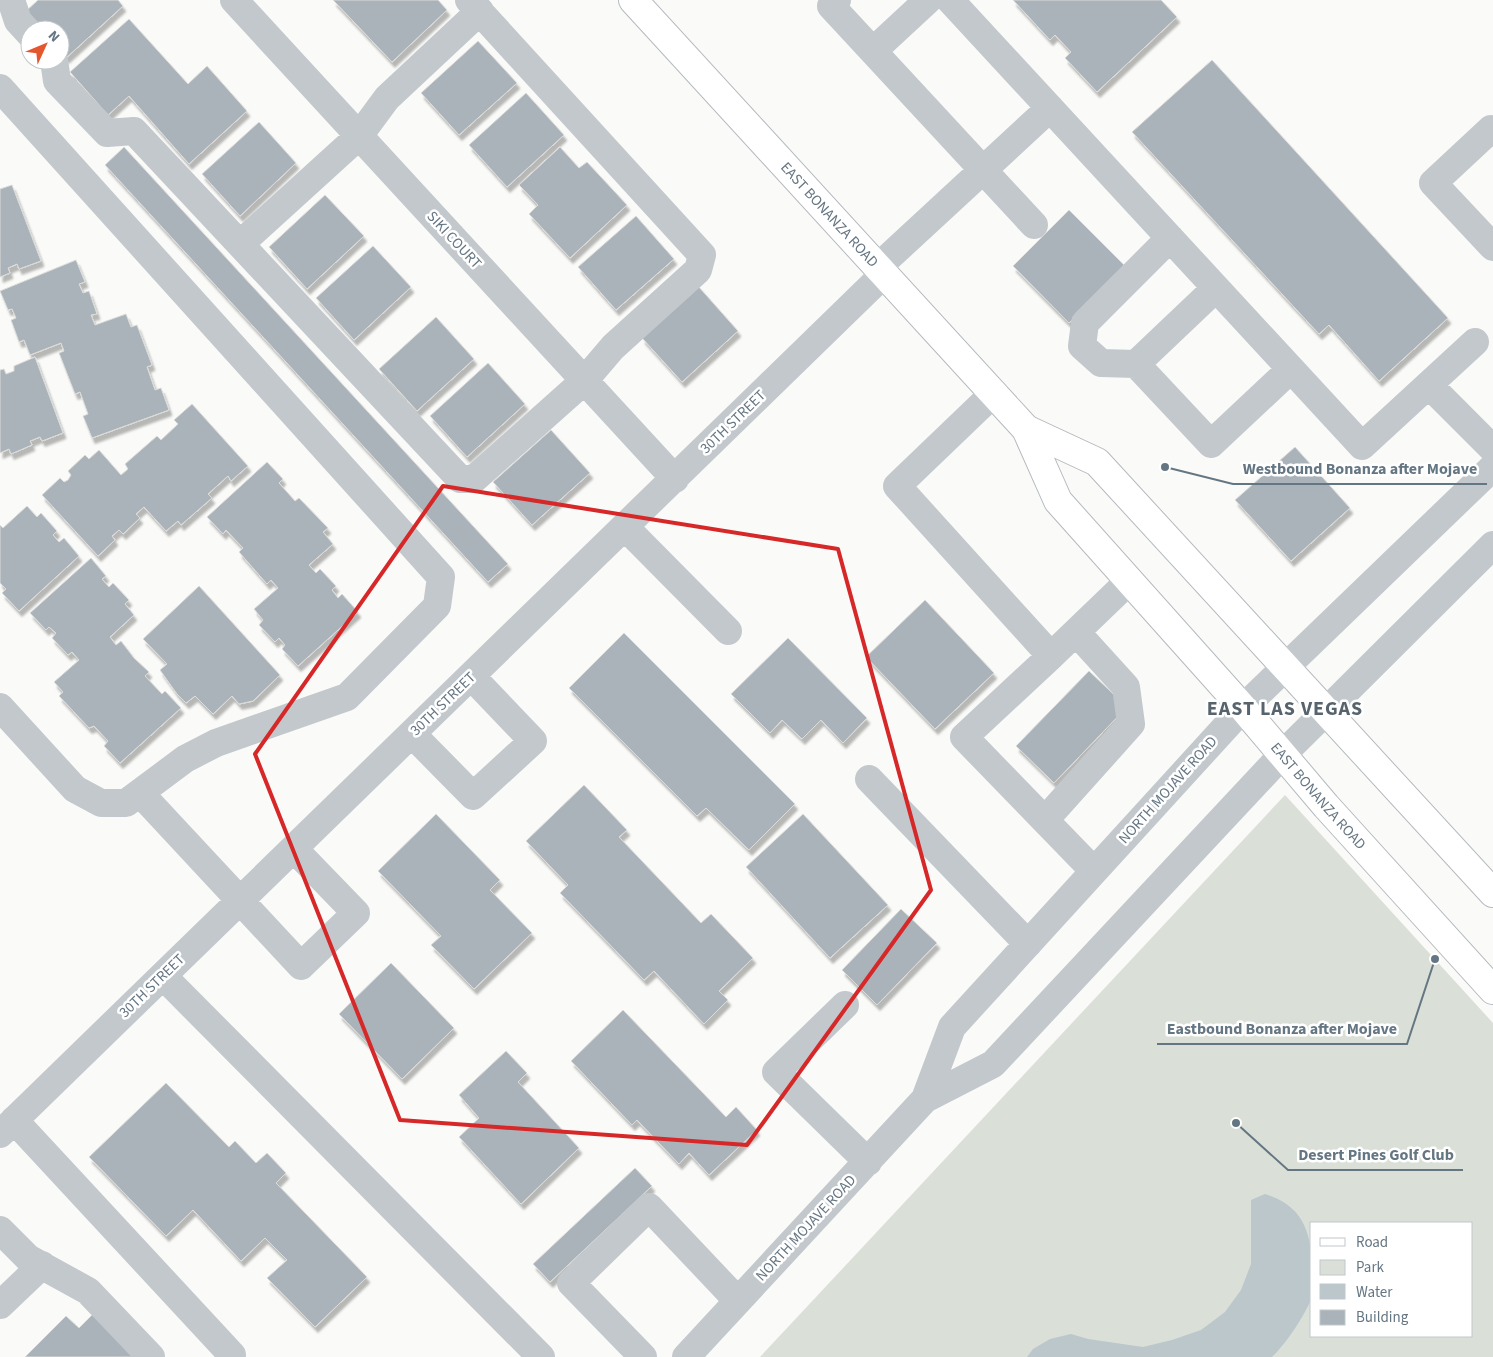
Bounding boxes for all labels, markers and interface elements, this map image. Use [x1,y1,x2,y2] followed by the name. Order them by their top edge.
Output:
[20,20,70,70] north arrow
[43,26,64,47] text: N
[776,157,883,272] street label: EAST BONANZA ROAD
[422,207,486,273] street label: SIKI COURT
[696,385,770,459] street label: 30TH STREET
[1233,453,1487,484] callout: Westbound Bonanza after Mojave
[1243,458,1477,480] text: Westbound Bonanza after Mojave
[406,667,480,741] street label: 30TH STREET
[1207,695,1363,723] district label: EAST LAS VEGAS
[1114,731,1222,849] street label: NORTH MOJAVE ROAD
[1266,738,1371,854] street label: EAST BONANZA ROAD
[115,949,189,1023] street label: 30TH STREET
[1157,1013,1407,1044] callout: Eastbound Bonanza after Mojave
[1167,1018,1397,1040] text: Eastbound Bonanza after Mojave
[1288,1139,1463,1170] callout: Desert Pines Golf Club
[1298,1144,1454,1166] text: Desert Pines Golf Club
[751,1170,861,1286] street label: NORTH MOJAVE ROAD
[1310,1222,1473,1337] legend
[1356,1232,1388,1253] text: Road
[1356,1257,1385,1278] text: Park
[1356,1282,1393,1303] text: Water
[1356,1307,1409,1328] text: Building

